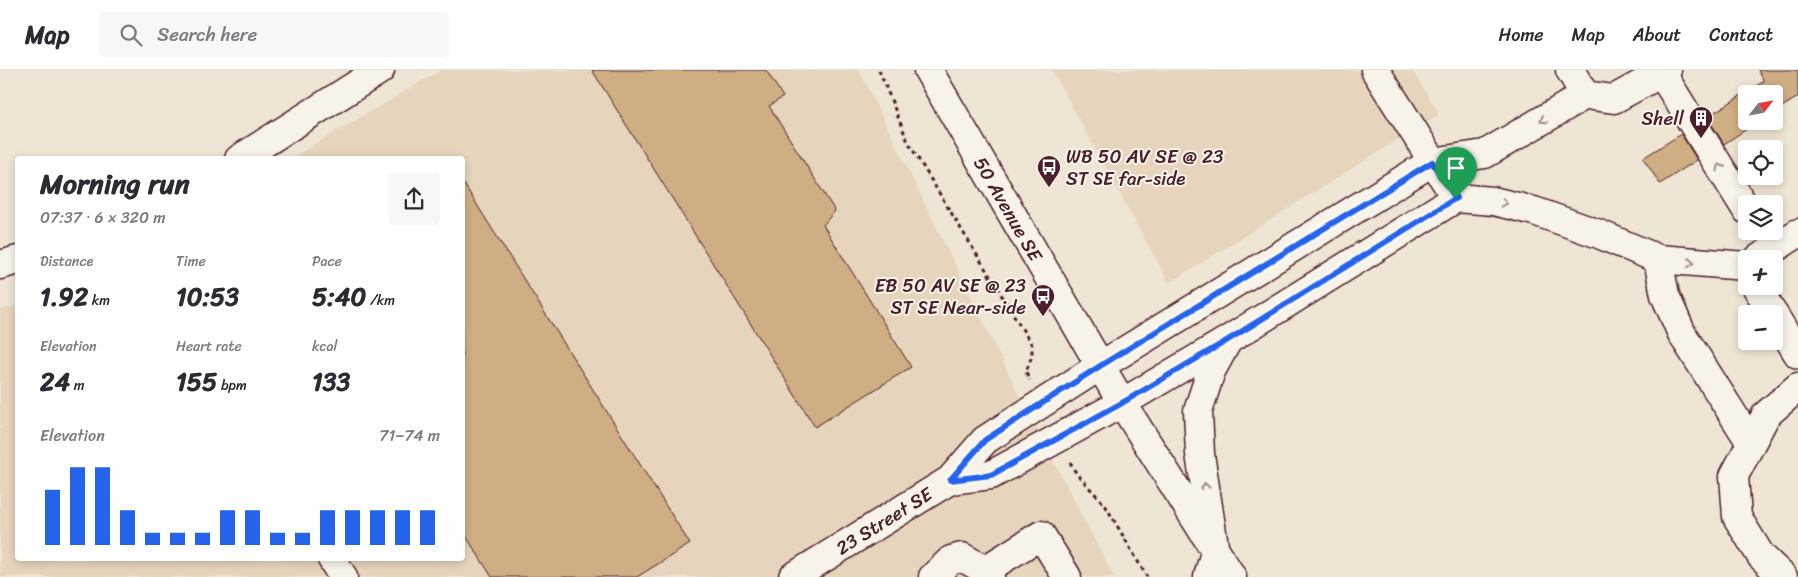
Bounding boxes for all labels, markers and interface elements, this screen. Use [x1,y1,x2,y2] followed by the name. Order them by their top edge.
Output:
[99,12,449,57] search box
[25,14,69,56] text: Map
[157,18,257,51] text: Search here
[1499,19,1544,51] text: Home
[1572,19,1605,51] text: Map
[1633,19,1681,51] text: About
[1709,19,1773,51] text: Contact
[117,21,145,49] icon: search
[1738,85,1782,130] north arrow
[1738,85,1783,350] map controls
[1642,102,1685,135] place label: Shell
[1688,105,1714,139] building icon: Shell
[1539,113,1548,123] one-way arrow
[1066,140,1224,195] place label: WB 50 AV SE @ 23 ST SE far-side
[1738,140,1783,185] button: locate
[1435,147,1477,198] pin
[965,150,1052,269] street label: 50 Avenue SE
[1036,154,1062,188] bus stop icon: WB 50 AV SE @ 23 ST SE far-side
[1442,154,1470,182] icon: arrive
[40,159,190,208] text: Morning run
[1717,164,1727,173] one-way arrow
[388,173,440,225] button: share
[1738,195,1783,240] button: layers
[1499,198,1508,208] one-way arrow
[40,203,166,232] text: 07:37 · 6 × 320 m
[40,249,93,274] text: Distance
[176,249,206,274] text: Time
[312,249,342,274] text: Pace
[1738,250,1783,295] button: +
[1687,257,1695,268] one-way arrow
[875,269,1027,324] place label: EB 50 AV SE @ 23 ST SE Near-side
[40,274,88,319] text: 1.92
[176,274,239,319] text: 10:53
[312,274,366,319] text: 5:40
[1030,283,1056,317] bus stop icon: EB 50 AV SE @ 23 ST SE Near-side
[88,288,110,313] text: km
[366,288,395,313] text: /km
[1738,305,1783,350] button: −
[40,334,97,359] text: Elevation
[176,334,242,359] text: Heart rate
[312,334,337,359] text: kcal
[40,359,70,404] text: 24
[176,359,217,404] text: 155
[312,359,350,404] text: 133
[70,373,84,398] text: m
[217,373,247,398] text: bpm
[40,421,105,450] text: Elevation
[379,421,440,450] text: 71–74 m
[829,477,940,564] street label: 23 Street SE
[1201,482,1211,490] one-way arrow

